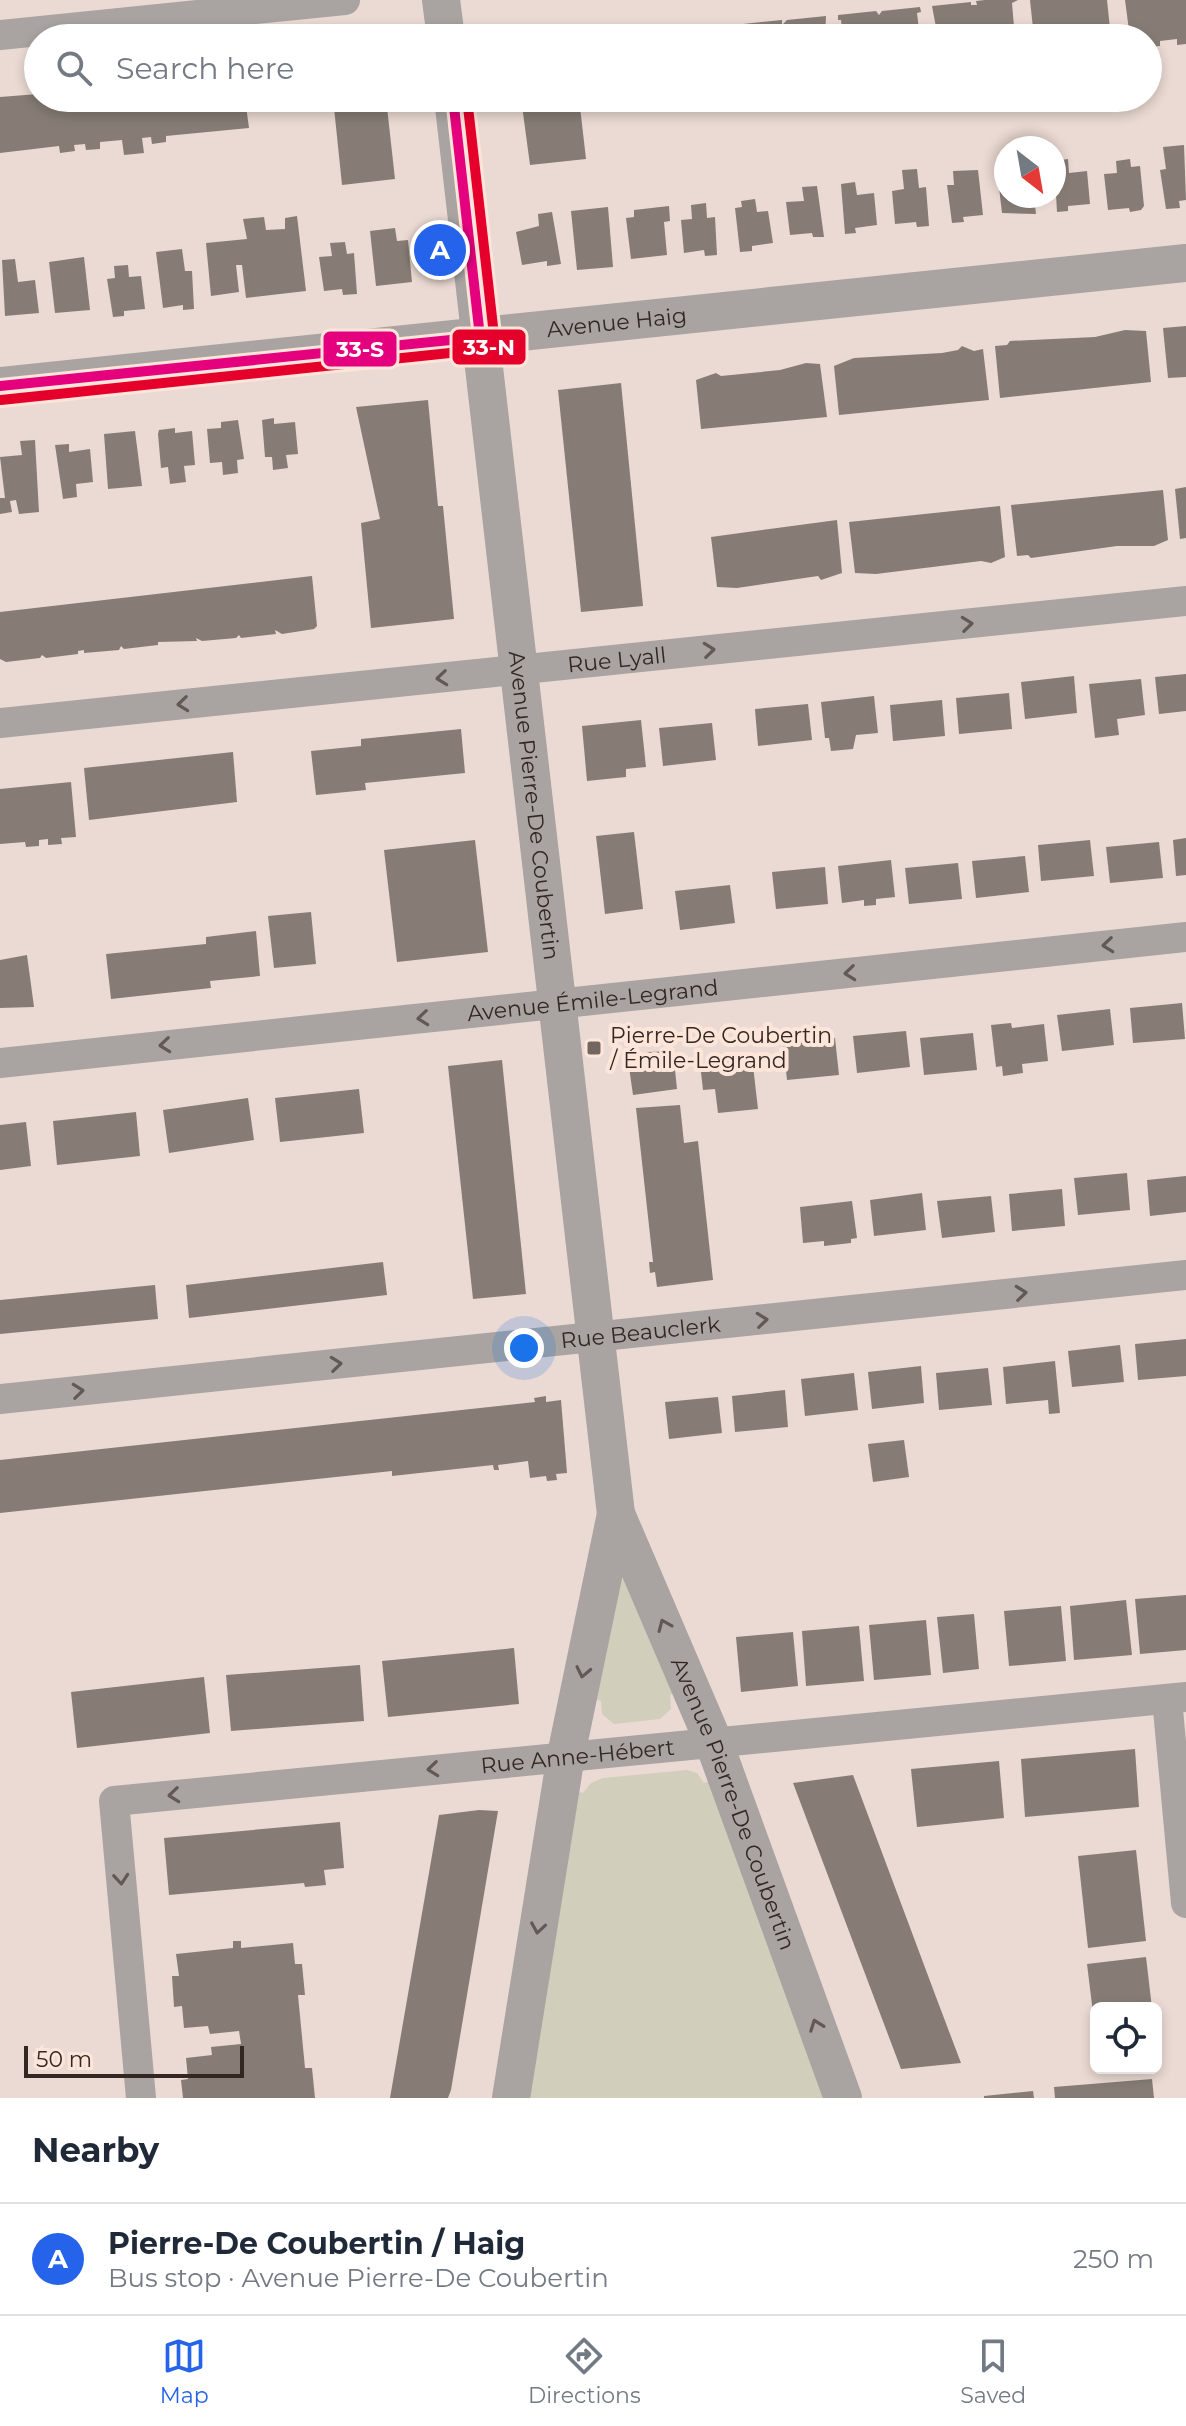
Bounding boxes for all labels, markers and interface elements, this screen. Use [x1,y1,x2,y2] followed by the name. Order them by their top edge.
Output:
[24,24,1162,112] search box
[52,46,96,90] icon: search
[116,50,294,87] text: Search here
[994,136,1066,208] north arrow
[414,220,466,280] pin: A
[545,301,688,343] street label: Avenue Haig
[451,328,527,366] line badge: 33-N
[322,330,398,368] line badge: 33-S
[462,334,515,361] text: 33-N
[335,336,384,363] text: 33-S
[961,615,974,632] one-way arrow
[566,641,667,678] street label: Rue Lyall
[703,642,716,659] one-way arrow
[503,649,566,961] street label: Avenue Pierre-De Coubertin
[435,669,448,686] one-way arrow
[177,696,190,713] one-way arrow
[1102,937,1115,954] one-way arrow
[843,964,856,981] one-way arrow
[466,973,720,1027] street label: Avenue Émile-Legrand
[416,1009,429,1026] one-way arrow
[609,1022,832,1074] place label: Pierre-De Coubertin / Émile-Legrand
[158,1037,171,1054] one-way arrow
[585,1039,603,1057] marker: Pierre-De Coubertin / Émile-Legrand
[1014,1284,1027,1301] one-way arrow
[559,1310,722,1354] street label: Rue Beauclerk
[756,1311,769,1328] one-way arrow
[504,1328,544,1368] your location
[330,1356,343,1373] one-way arrow
[72,1382,85,1399] one-way arrow
[657,1619,673,1633] one-way arrow
[665,1653,802,1954] street label: Avenue Pierre-De Coubertin
[575,1665,592,1679] one-way arrow
[479,1733,676,1779] street label: Rue Anne-Hébert
[426,1760,439,1777] one-way arrow
[167,1786,180,1803] one-way arrow
[113,1873,130,1886] one-way arrow
[531,1921,548,1935] one-way arrow
[1090,2002,1162,2074] map controls
[1090,2002,1162,2074] button: locate
[809,2018,826,2032] one-way arrow
[24,2042,244,2078] scale bar
[36,2046,92,2073] text: 50 m
[32,2129,159,2171] text: Nearby
[108,2225,525,2262] text: Pierre-De Coubertin / Haig
[48,2243,68,2275] text: A
[1073,2243,1154,2275] text: 250 m
[108,2262,609,2294] text: Bus stop · Avenue Pierre-De Coubertin
[160,2334,209,2409] tab: Map
[528,2334,641,2409] tab: Directions
[960,2334,1026,2409] tab: Saved

